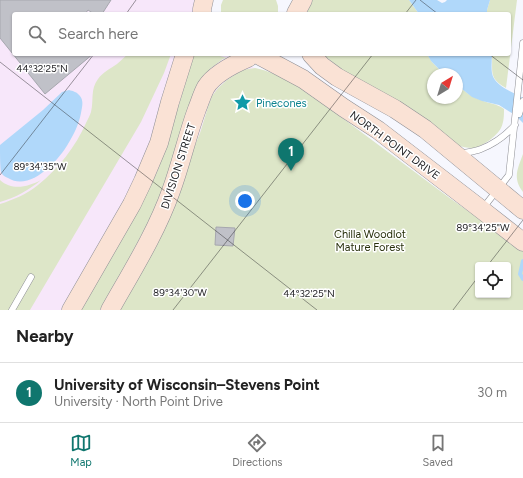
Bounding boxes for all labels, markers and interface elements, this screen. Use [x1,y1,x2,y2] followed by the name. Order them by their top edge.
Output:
[12,12,511,56] search box
[26,23,48,45] icon: search
[58,25,138,43] text: Search here
[16,62,68,75] text: 44°32'25"N
[427,68,463,104] north arrow
[233,93,253,113] place icon: Pinecones
[256,97,307,110] place label: Pinecones
[347,108,442,182] street label: NORTH POINT DRIVE
[158,122,198,211] street label: DIVISION STREET
[278,138,304,171] pin: 1
[13,160,67,173] text: 89°34'35"W
[235,191,255,211] your location
[456,221,510,234] text: 89°34'25"W
[334,228,406,254] park label: Chilla Woodlot Mature Forest
[475,262,511,298] map controls
[475,262,511,298] button: locate
[153,286,207,299] text: 89°34'30"W
[283,287,335,300] text: 44°32'25"N
[16,326,74,346] text: Nearby
[54,376,320,394] text: University of Wisconsin–Stevens Point
[26,385,32,400] text: 1
[477,385,507,400] text: 30 m
[54,394,223,409] text: University · North Point Drive
[70,432,92,469] tab: Map
[232,432,282,469] tab: Directions
[423,432,453,469] tab: Saved

